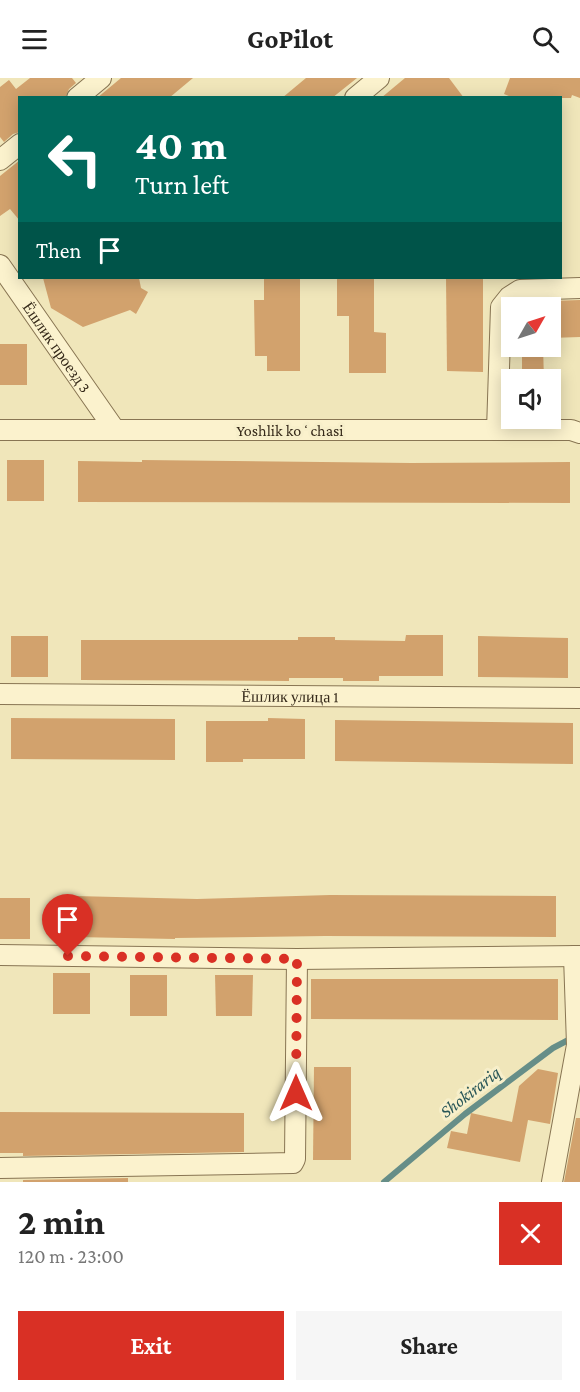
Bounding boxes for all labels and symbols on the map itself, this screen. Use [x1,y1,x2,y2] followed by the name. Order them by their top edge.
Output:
[501,297,561,357] north arrow
[20,299,95,395] street label: Ёшлик проезд 3
[236,422,344,439] street label: Yoshlik koʻchasi
[241,687,339,706] street label: Ёшлик улица 1
[42,894,93,956] pin
[264,1061,328,1125] position arrow
[436,1062,504,1122] water label: Shokirariq

